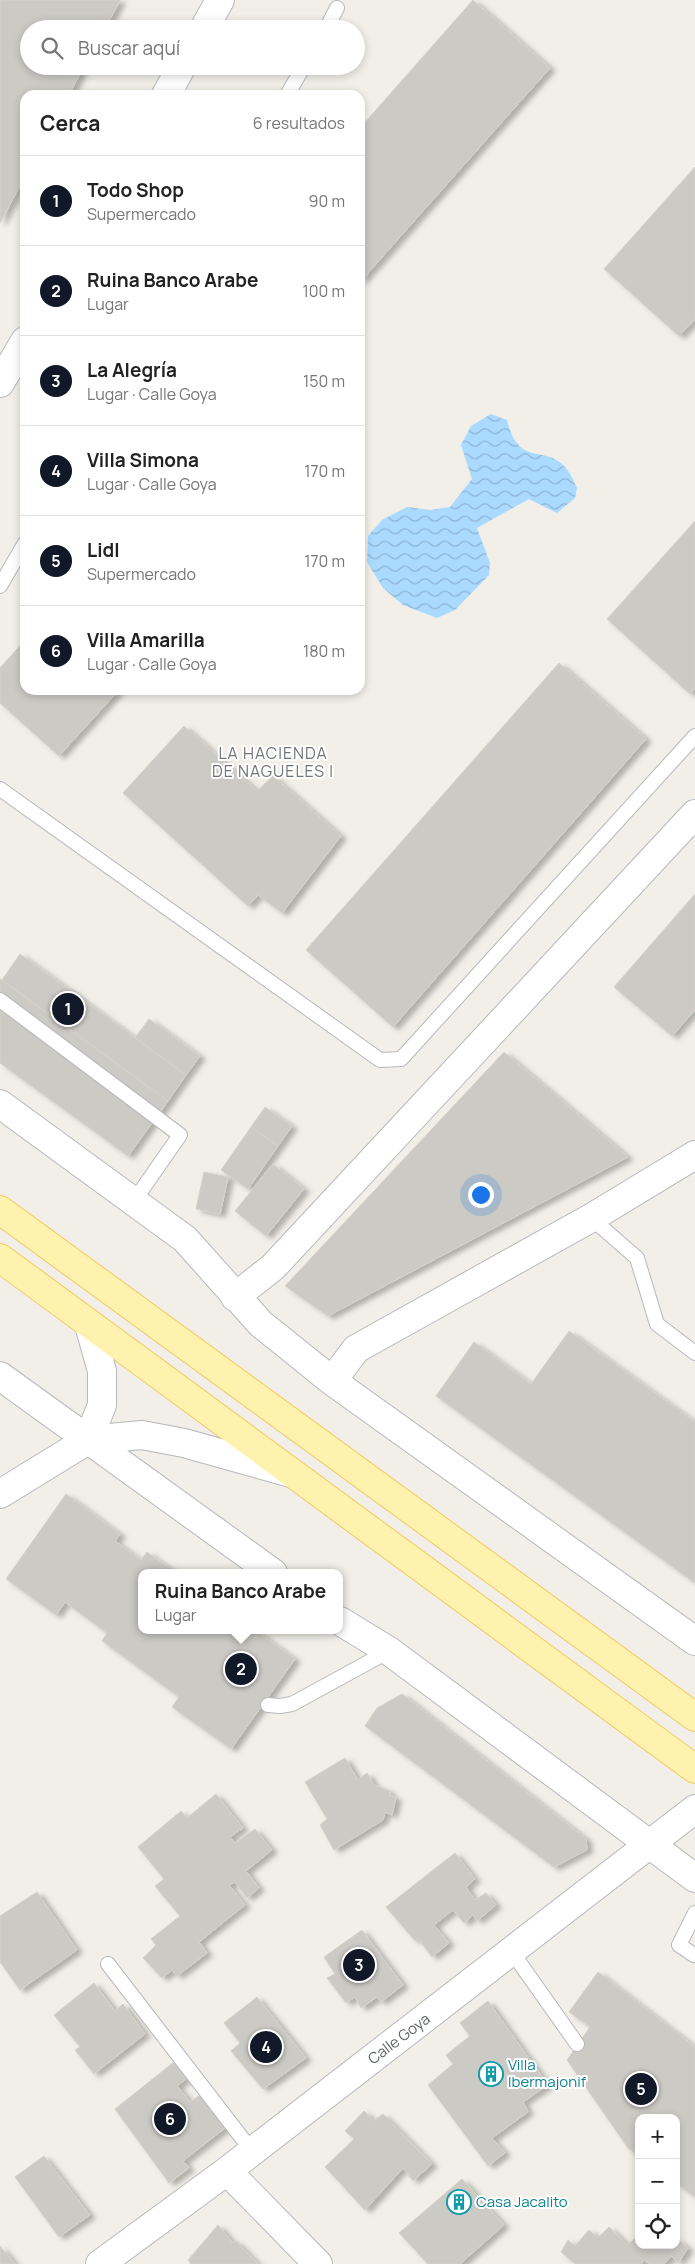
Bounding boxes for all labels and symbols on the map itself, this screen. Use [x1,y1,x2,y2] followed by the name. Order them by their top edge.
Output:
[212,742,334,782] district label: LA HACIENDA DE NAGUELES I
[52,990,84,1028] pin: 1
[468,1182,494,1208] your location
[225,1650,257,1688] pin: 2
[343,1946,375,1984] pin: 3
[363,2008,434,2069] street label: Calle Goya
[250,2028,282,2066] pin: 4
[508,2054,587,2092] place label: Villa Ibermajonif
[478,2061,504,2087] building icon: Villa Ibermajonif
[625,2070,657,2108] pin: 5
[154,2100,186,2138] pin: 6
[446,2189,472,2215] building icon: Casa Jacalito
[476,2191,568,2212] place label: Casa Jacalito

